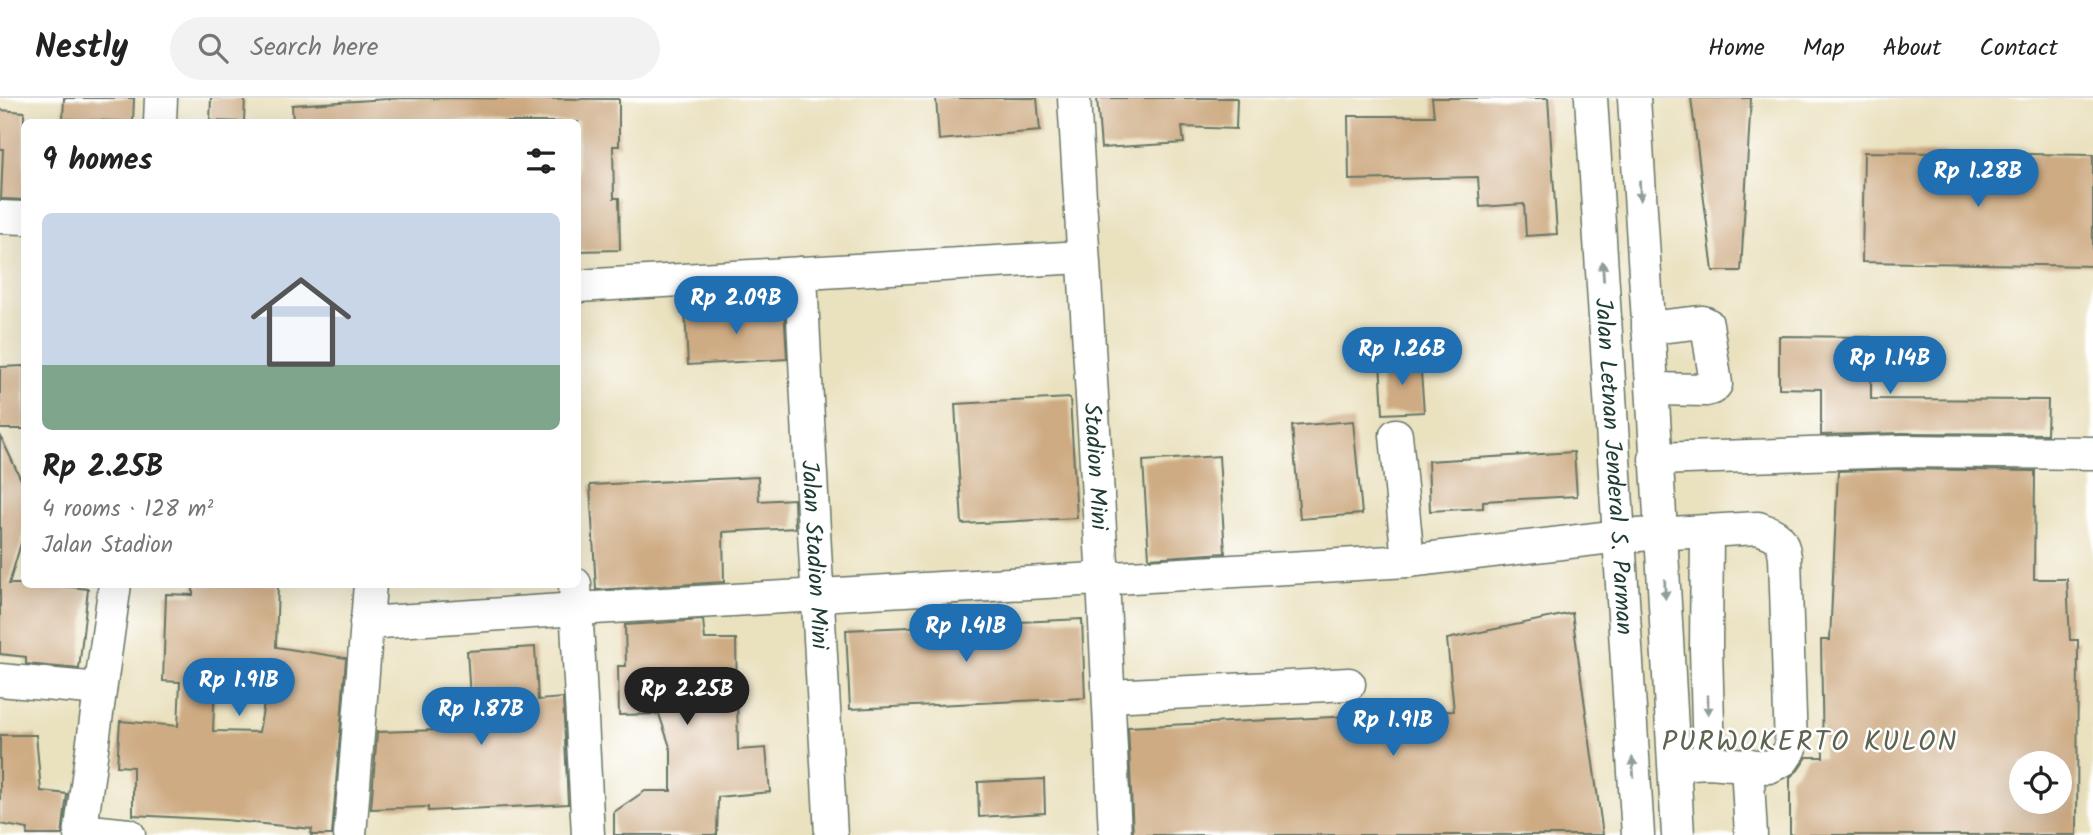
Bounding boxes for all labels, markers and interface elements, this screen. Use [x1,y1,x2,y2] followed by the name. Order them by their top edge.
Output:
[170,17,660,80] search box
[35,22,128,75] text: Nestly
[250,27,378,69] text: Search here
[194,29,232,67] icon: search
[1708,29,1765,68] text: Home
[1803,29,1845,68] text: Map
[1883,29,1941,68] text: About
[1979,29,2058,68] text: Contact
[42,137,153,185] text: 9 homes
[522,142,560,180] icon: filters
[1906,150,2050,209] pin: Rp 1.28B
[1934,154,2022,190] text: Rp 1.28B
[1635,180,1646,202] one-way arrow
[238,259,364,385] icon: home
[1597,260,1608,282] one-way arrow
[664,276,808,336] pin: Rp 2.09B
[690,281,782,317] text: Rp 2.09B
[1583,297,1643,636] street label: Jalan Letnan Jenderal S. Parman
[1330,328,1474,387] pin: Rp 1.26B
[1358,332,1446,368] text: Rp 1.26B
[1818,336,1962,396] pin: Rp 1.14B
[1849,341,1931,377] text: Rp 1.14B
[1071,402,1118,533] street label: Stadion Mini
[42,444,164,492] text: Rp 2.25B
[789,459,839,652] street label: Jalan Stadion Mini
[42,492,213,528] text: 4 rooms · 128 m²
[42,528,173,564] text: Jalan Stadion
[1659,578,1670,600] one-way arrow
[894,604,1038,664] pin: Rp 1.41B
[925,609,1007,645] text: Rp 1.41B
[167,658,311,718] pin: Rp 1.91B
[199,663,279,699] text: Rp 1.91B
[615,668,759,727] pin: Rp 2.25B
[640,672,734,708] text: Rp 2.25B
[409,688,553,747] pin: Rp 1.87B
[438,692,524,728] text: Rp 1.87B
[1703,694,1714,716] one-way arrow
[1321,698,1465,758] pin: Rp 1.91B
[1353,703,1433,739] text: Rp 1.91B
[1662,720,1958,765] district label: PURWOKERTO KULON
[2009,751,2072,814] map controls
[2009,751,2072,814] button: locate
[1627,756,1638,778] one-way arrow

